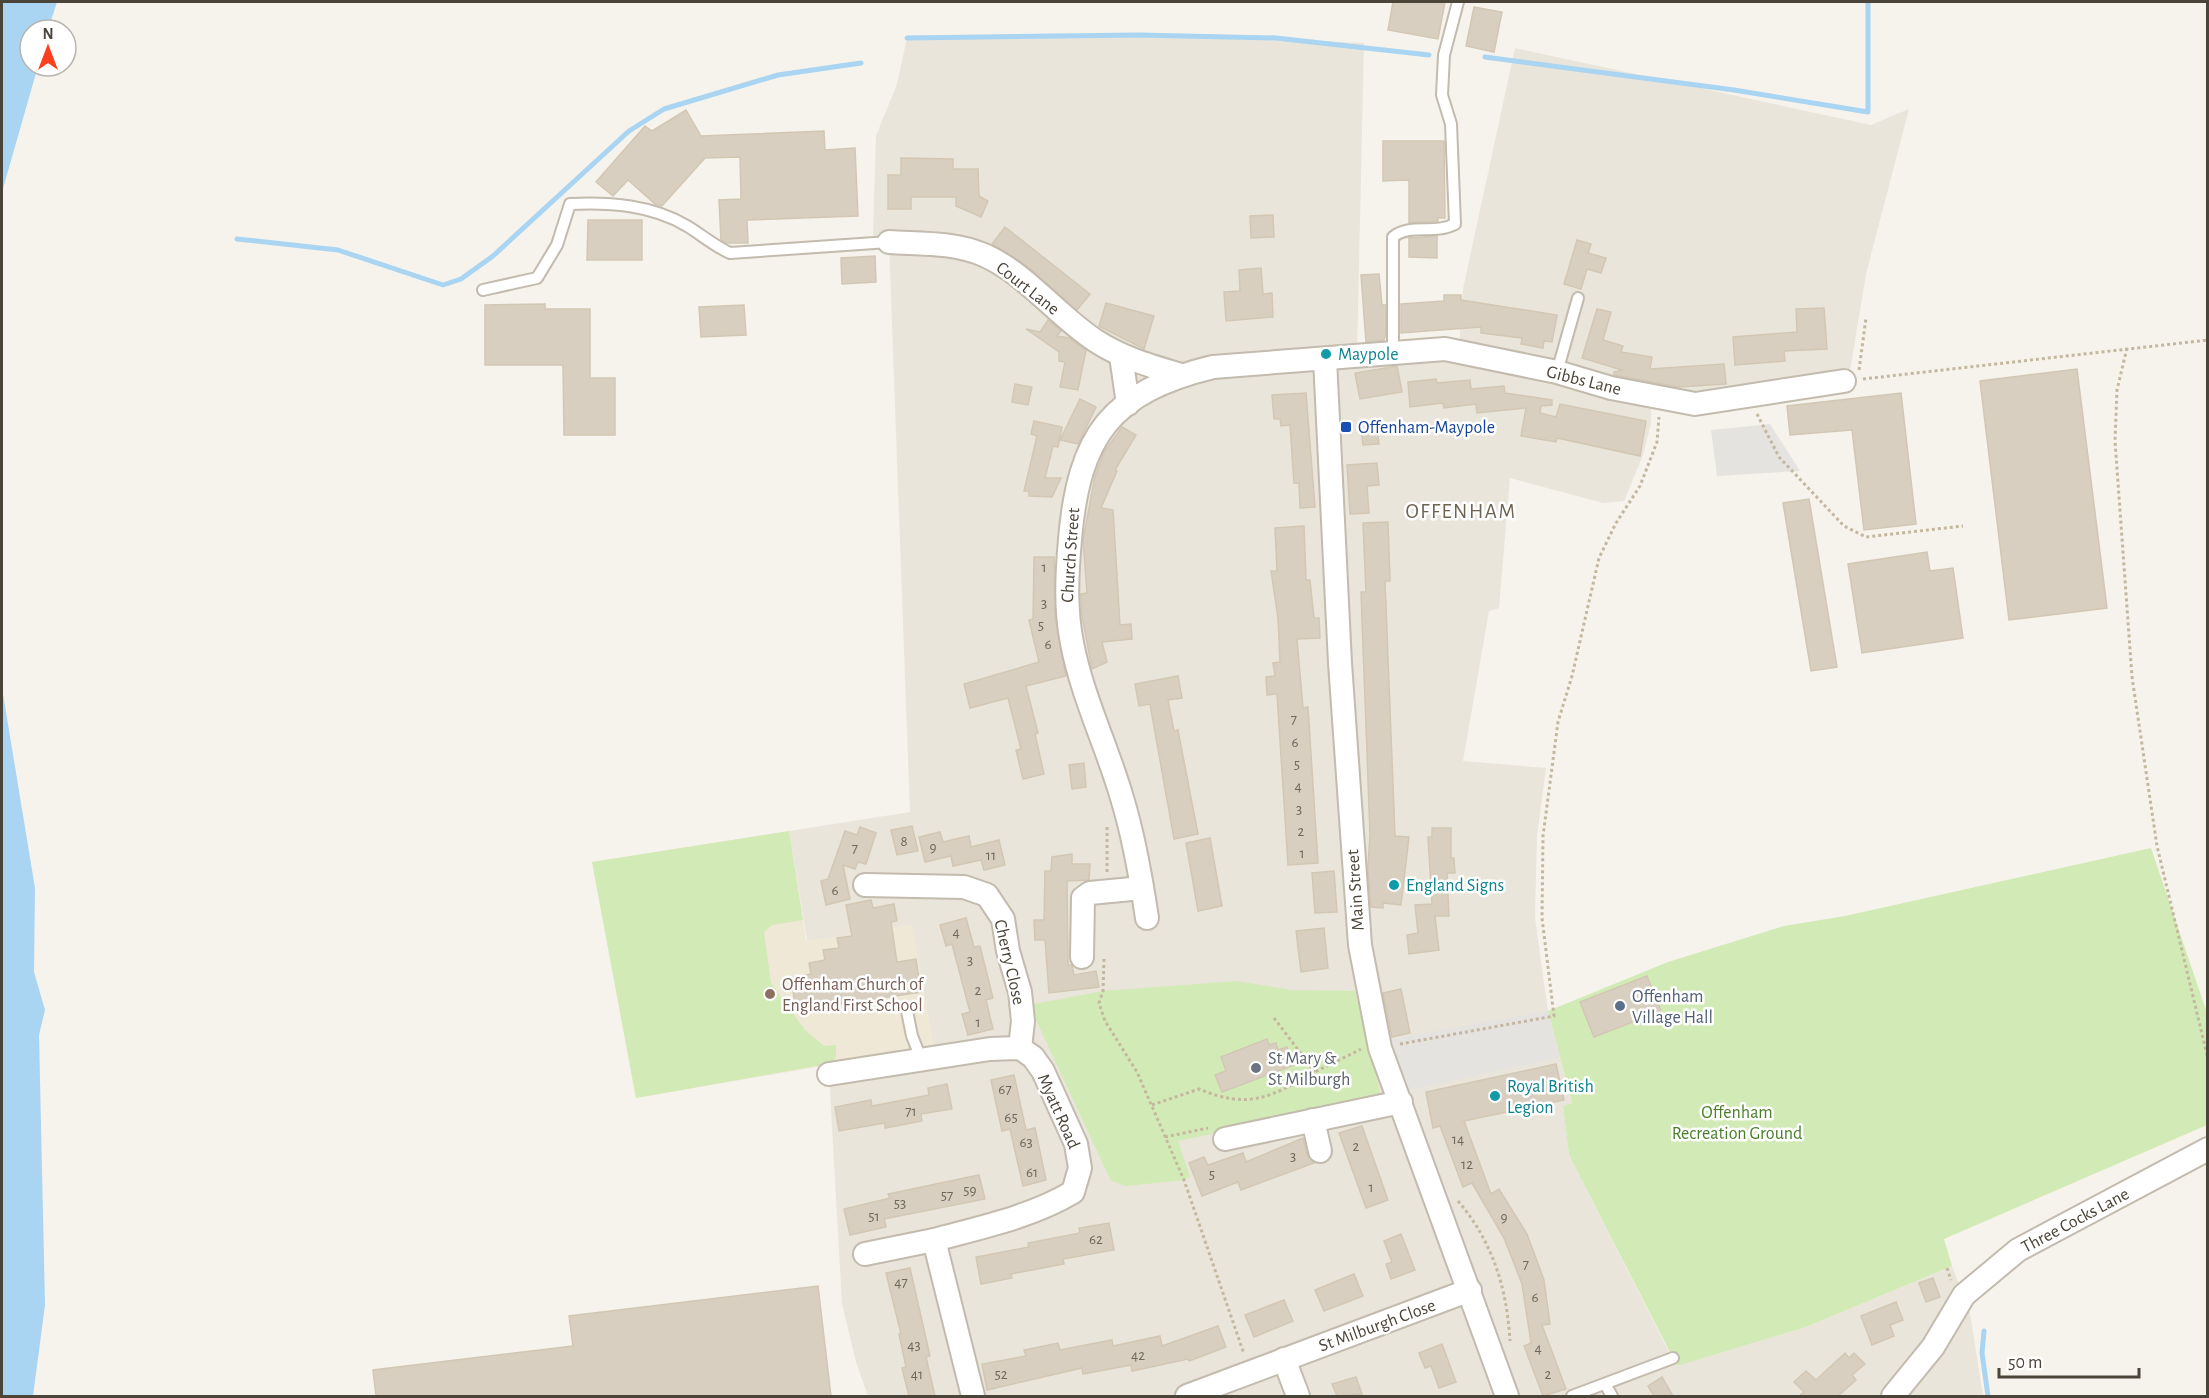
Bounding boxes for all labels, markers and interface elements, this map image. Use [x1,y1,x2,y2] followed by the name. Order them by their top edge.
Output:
[18,18,78,78] north arrow
[42,26,54,42] text: N
[992,259,1062,319] street label: Court Lane
[1338,346,1399,364] place label: Maypole
[1319,347,1333,361] marker: Maypole
[1544,363,1623,399] street label: Gibbs Lane
[1358,419,1495,437] place label: Offenham-Maypole
[1339,420,1353,434] marker: Offenham-Maypole
[1405,501,1517,522] district label: OFFENHAM
[1059,507,1083,603] street label: Church Street
[1041,560,1047,575] house number: 1
[1041,596,1047,611] house number: 3
[1038,618,1044,633] house number: 5
[1044,637,1052,652] house number: 6
[1291,712,1297,727] house number: 7
[1291,735,1299,750] house number: 6
[1294,757,1300,772] house number: 5
[1294,779,1302,794] house number: 4
[1296,802,1302,817] house number: 3
[1298,824,1305,839] house number: 2
[900,834,908,849] house number: 8
[929,840,937,855] house number: 9
[852,841,858,856] house number: 7
[1299,846,1305,861] house number: 1
[986,848,996,863] house number: 11
[1344,848,1368,931] street label: Main Street
[1406,877,1504,895] place label: England Signs
[1387,878,1401,892] marker: England Signs
[831,883,839,898] house number: 6
[990,918,1028,1007] street label: Cherry Close
[952,925,960,940] house number: 4
[967,953,973,968] house number: 3
[782,976,925,1015] place label: Offenham Church of England First School
[975,983,982,998] house number: 2
[763,987,777,1001] marker: Offenham Church of England First School
[1632,988,1713,1027] place label: Offenham Village Hall
[1613,999,1627,1013] marker: Offenham Village Hall
[975,1015,981,1030] house number: 1
[1268,1050,1350,1089] place label: St Mary & St Milburgh
[1249,1061,1263,1075] marker: St Mary & St Milburgh
[1034,1071,1083,1152] street label: Myatt Road
[1507,1078,1594,1117] place label: Royal British Legion
[998,1082,1012,1097] house number: 67
[1488,1089,1502,1103] marker: Royal British Legion
[905,1104,917,1119] house number: 71
[1672,1104,1802,1143] park label: Offenham Recreation Ground
[1004,1110,1018,1125] house number: 65
[1452,1132,1464,1147] house number: 14
[1019,1135,1033,1150] house number: 63
[1353,1139,1360,1154] house number: 2
[1290,1149,1296,1164] house number: 3
[1461,1157,1473,1172] house number: 12
[1026,1165,1038,1180] house number: 61
[1209,1167,1215,1182] house number: 5
[1368,1180,1374,1195] house number: 1
[963,1183,977,1198] house number: 59
[2019,1185,2132,1257] street label: Three Cocks Lane
[941,1188,953,1203] house number: 57
[894,1196,906,1211] house number: 53
[868,1209,880,1224] house number: 51
[1500,1210,1508,1225] house number: 9
[1089,1232,1103,1247] house number: 62
[1523,1257,1529,1272] house number: 7
[894,1275,908,1290] house number: 47
[1531,1290,1539,1305] house number: 6
[1316,1296,1438,1355] street label: St Milburgh Close
[907,1338,921,1353] house number: 43
[1534,1341,1542,1356] house number: 4
[1999,1341,2138,1379] scale bar
[1131,1348,1145,1363] house number: 42
[2008,1354,2042,1372] text: 50 m
[911,1367,923,1382] house number: 41
[994,1367,1008,1382] house number: 52
[1545,1367,1552,1382] house number: 2

